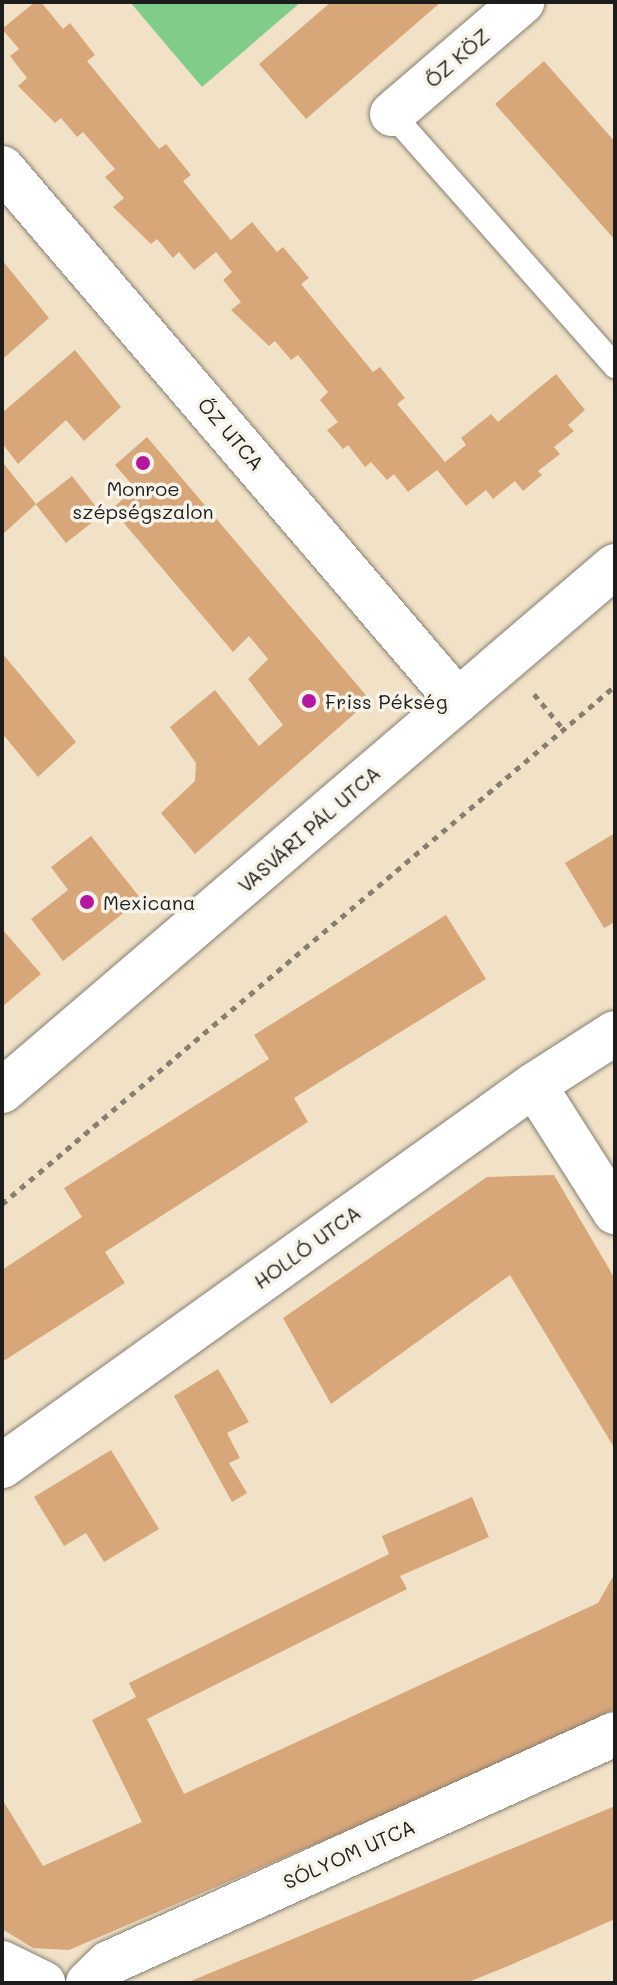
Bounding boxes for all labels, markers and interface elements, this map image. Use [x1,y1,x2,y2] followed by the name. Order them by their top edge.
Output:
[420,24,494,92] street label: ŐZ KÖZ
[193,393,269,475] street label: ŐZ UTCA
[134,454,152,472] marker: Monroe szépségszalon
[73,476,213,523] place label: Monroe szépségszalon
[325,689,447,713] place label: Friss Pékség
[300,692,318,710] marker: Friss Pékség
[233,761,385,897] street label: VASVÁRI PÁL UTCA
[103,890,195,914] place label: Mexicana
[78,893,96,911] marker: Mexicana
[249,1200,365,1294] street label: HOLLÓ UTCA
[279,1814,419,1894] street label: SÓLYOM UTCA

